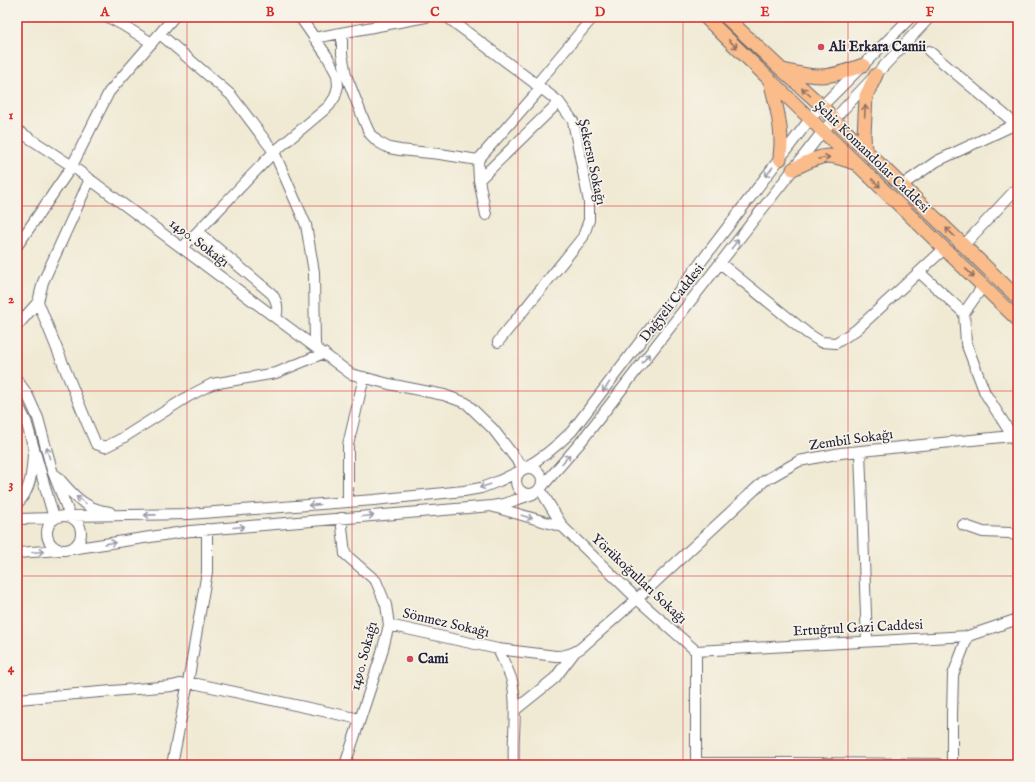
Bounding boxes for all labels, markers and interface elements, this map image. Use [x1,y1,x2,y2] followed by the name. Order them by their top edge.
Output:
[100,4,111,21] text: A
[266,4,275,21] text: B
[430,4,440,21] text: C
[595,4,606,21] text: D
[760,4,770,21] text: E
[926,4,935,21] text: F
[828,38,926,56] place label: Ali Erkara Camii
[728,39,738,49] one-way arrow
[816,42,826,52] marker: Ali Erkara Camii
[801,88,811,97] one-way arrow
[810,97,934,217] street label: Şehit Komandolar Caddesi
[861,105,869,118] one-way arrow
[9,107,14,124] text: 1
[574,117,610,207] street label: Şekersu Sokağı
[817,153,830,161] one-way arrow
[765,167,774,178] one-way arrow
[871,178,881,188] one-way arrow
[165,215,233,272] street label: 1490. Sokağı
[945,227,955,236] one-way arrow
[731,239,739,250] one-way arrow
[636,260,708,346] street label: Dağyeli Caddesi
[965,269,975,278] one-way arrow
[8,291,14,308] text: 2
[642,352,651,363] one-way arrow
[602,382,610,393] one-way arrow
[808,425,894,455] street label: Zembil Sokağı
[43,447,51,460] one-way arrow
[561,454,570,465] one-way arrow
[9,476,14,493] text: 3
[478,483,491,490] one-way arrow
[76,496,87,504] one-way arrow
[308,501,321,508] one-way arrow
[144,511,157,519] one-way arrow
[361,513,374,520] one-way arrow
[521,514,534,521] one-way arrow
[232,523,245,530] one-way arrow
[587,530,691,628] street label: Yörükoğulları Sokağı
[103,539,116,547] one-way arrow
[31,548,44,555] one-way arrow
[401,604,491,642] street label: Sönmez Sokağı
[792,616,924,640] street label: Ertuğrul Gazi Caddesi
[346,619,382,692] street label: 1490. Sokağı
[418,650,449,668] place label: Cami
[405,654,415,664] marker: Cami
[8,660,15,677] text: 4

